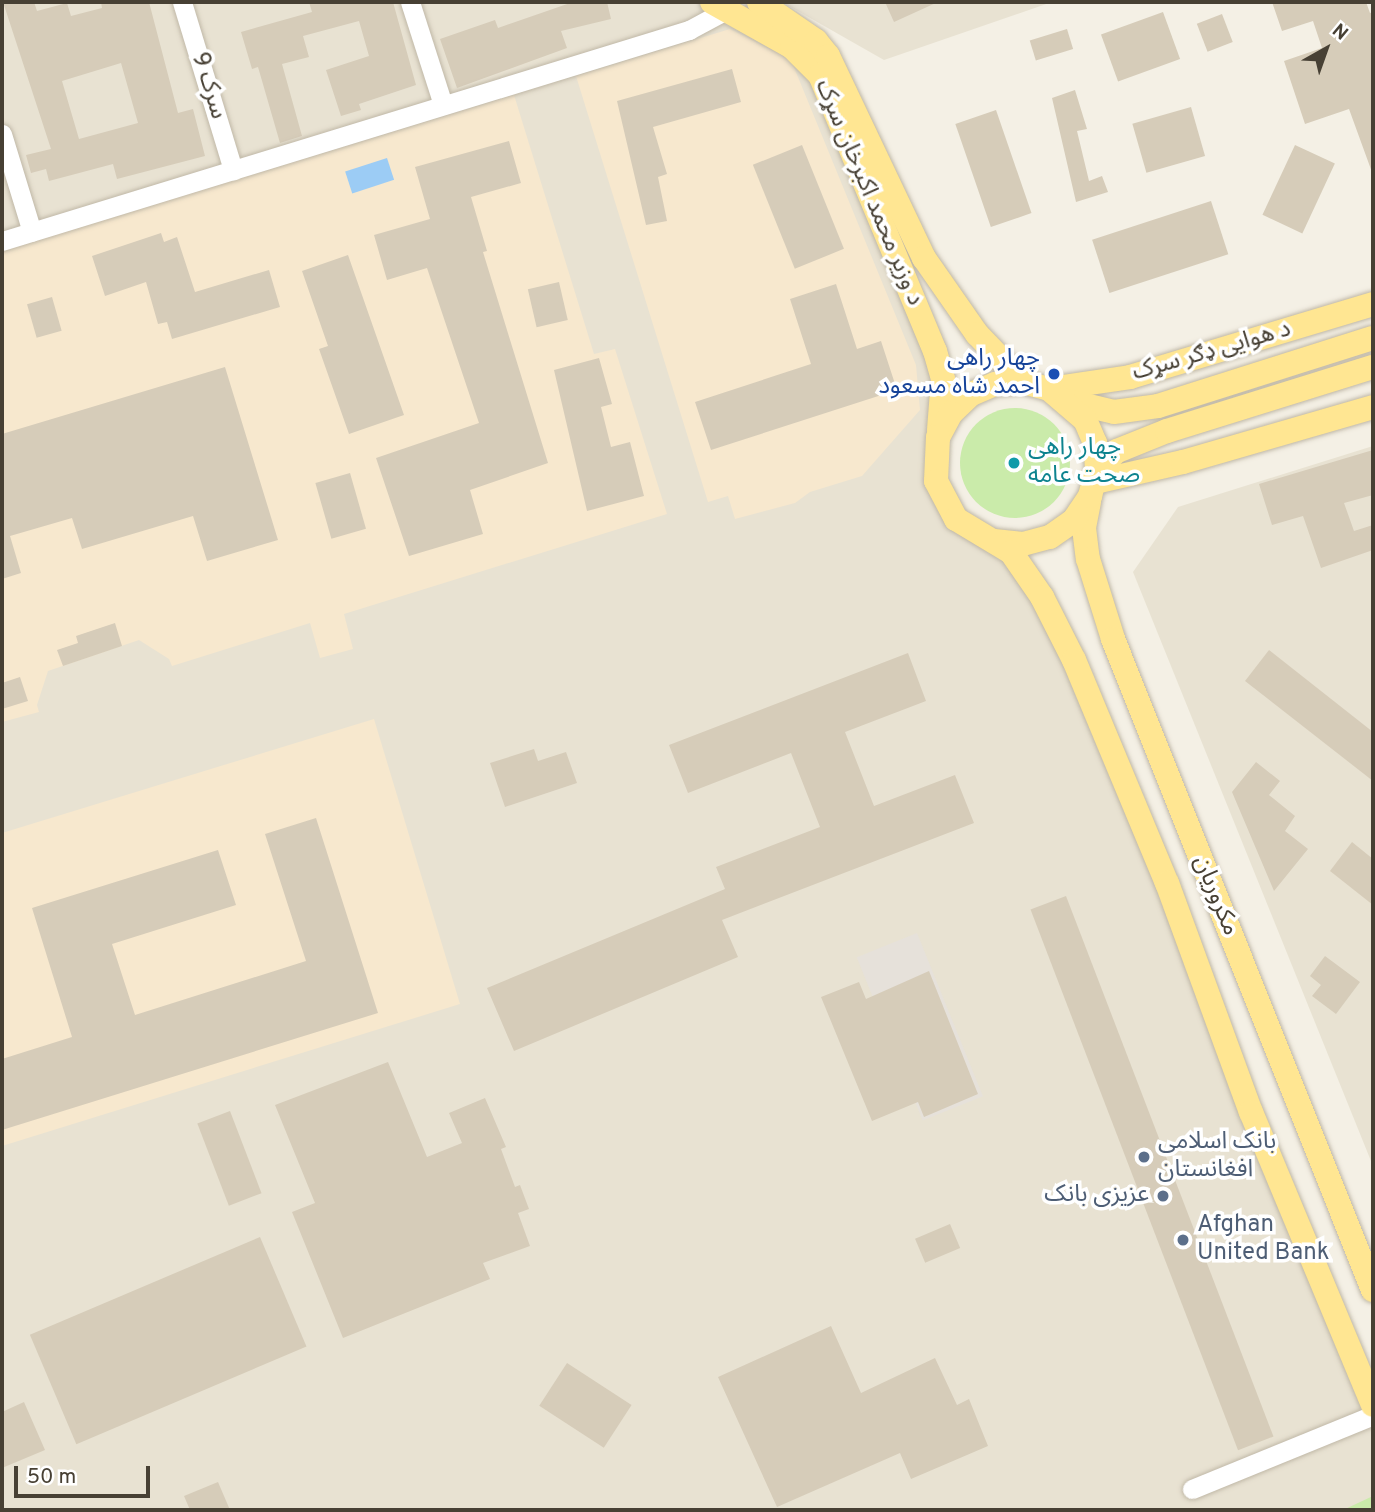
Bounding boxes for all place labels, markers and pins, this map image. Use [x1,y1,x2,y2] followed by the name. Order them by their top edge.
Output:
[878,346,1040,402] place label: چهار راهی احمد شاه مسعود
[1046,366,1062,382] marker: چهار راهی احمد شاه مسعود
[1028,435,1140,491] place label: چهار راهی صحت عامه
[1006,455,1022,471] marker: چهار راهی صحت عامه
[1158,1129,1276,1185] place label: بانک اسلامی افغانستان
[1136,1149,1152,1165] marker: بانک اسلامی افغانستان
[1044,1182,1149,1210] place label: عزیزی بانک
[1155,1188,1171,1204] marker: عزیزی بانک
[1197,1212,1330,1268] place label: Afghan United Bank
[1175,1232,1191,1248] marker: Afghan United Bank

